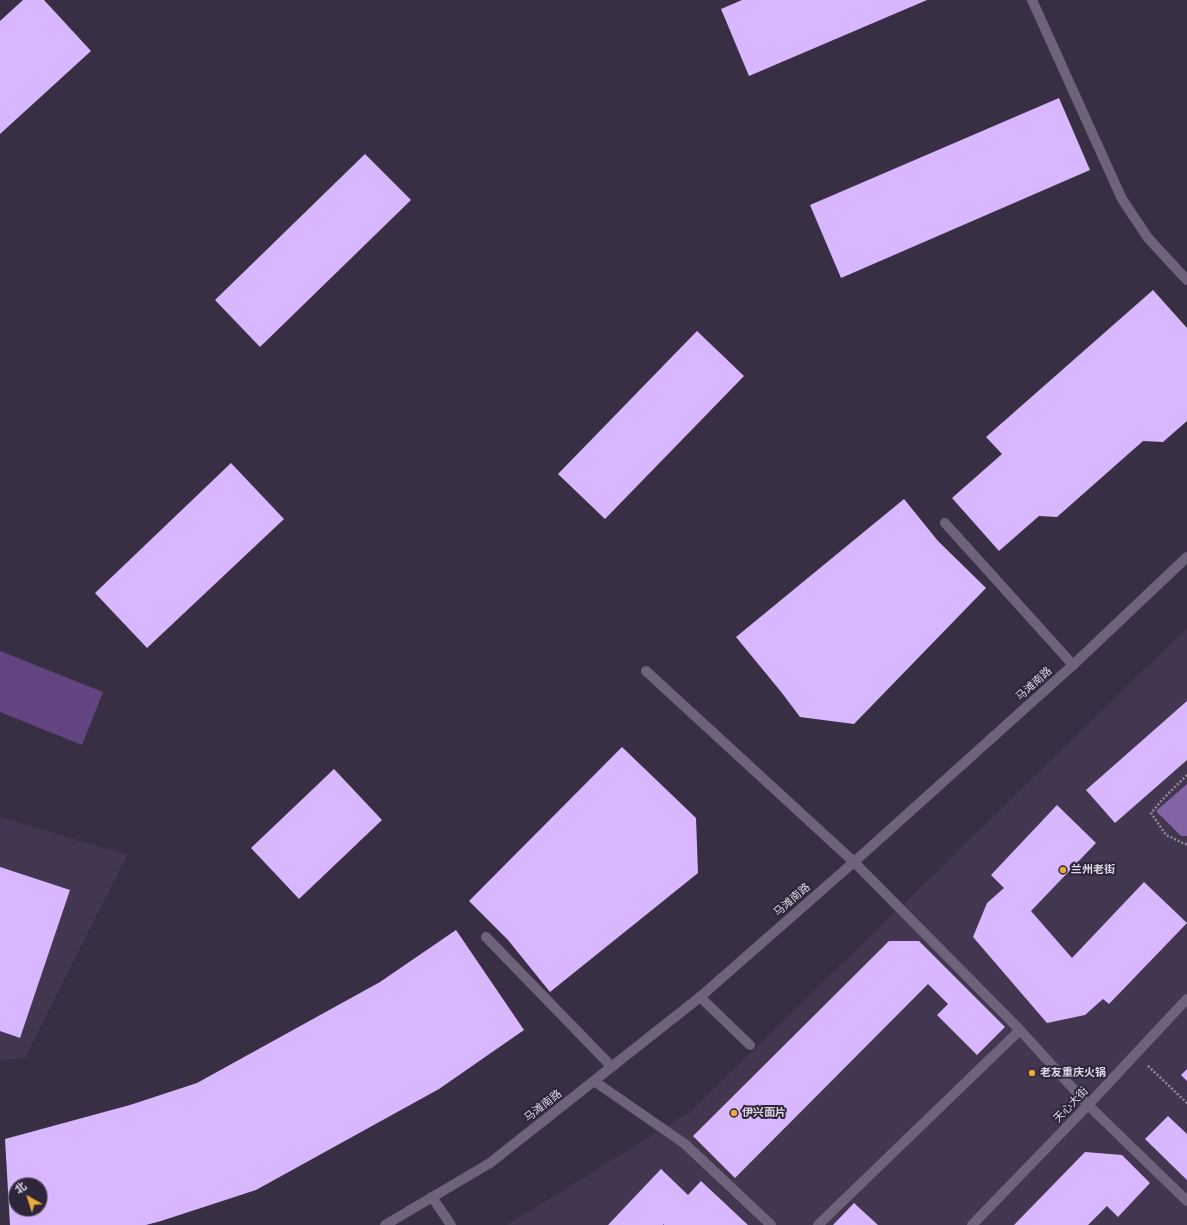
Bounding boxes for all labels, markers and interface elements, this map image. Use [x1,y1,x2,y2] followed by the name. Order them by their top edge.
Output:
[1013,664,1055,704] street label: 马滩南路
[1071,863,1115,877] place label: 兰州老街
[1058,865,1068,875] marker: 兰州老街
[771,881,813,919] street label: 马滩南路
[1040,1066,1106,1080] place label: 老友重庆火锅
[1027,1068,1037,1078] marker: 老友重庆火锅
[1051,1085,1091,1125] street label: 天心大街
[522,1087,564,1125] street label: 马滩南路
[742,1106,786,1120] place label: 伊兴面片
[729,1108,739,1118] marker: 伊兴面片
[8,1177,48,1217] north arrow
[12,1180,29,1197] text: 北

